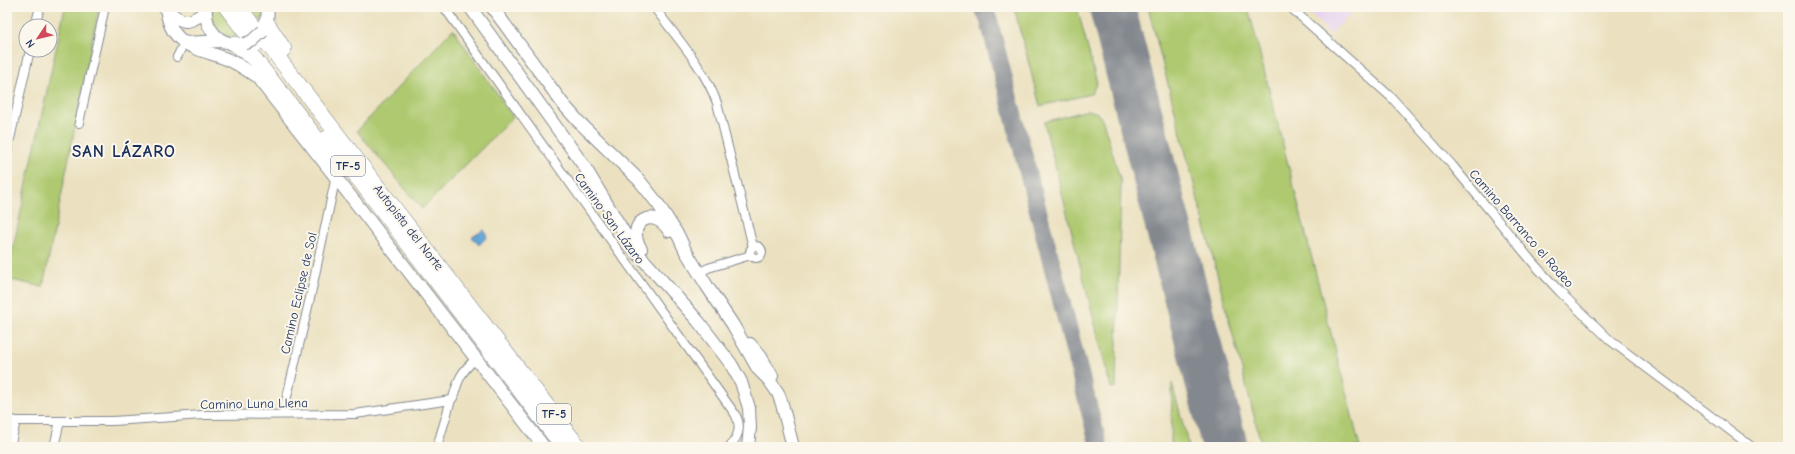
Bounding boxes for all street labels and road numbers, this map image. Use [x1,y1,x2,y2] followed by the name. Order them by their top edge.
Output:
[331,156,365,176] road number: TF-5
[1466,166,1577,290] street label: Camino Barranco el Rodeo
[571,170,648,267] street label: Camino San Lázaro
[370,181,447,274] street label: Autopista del Norte
[277,231,320,355] street label: Camino Eclipse de Sol
[200,395,308,412] street label: Camino Luna Llena
[537,404,571,424] road number: TF-5

